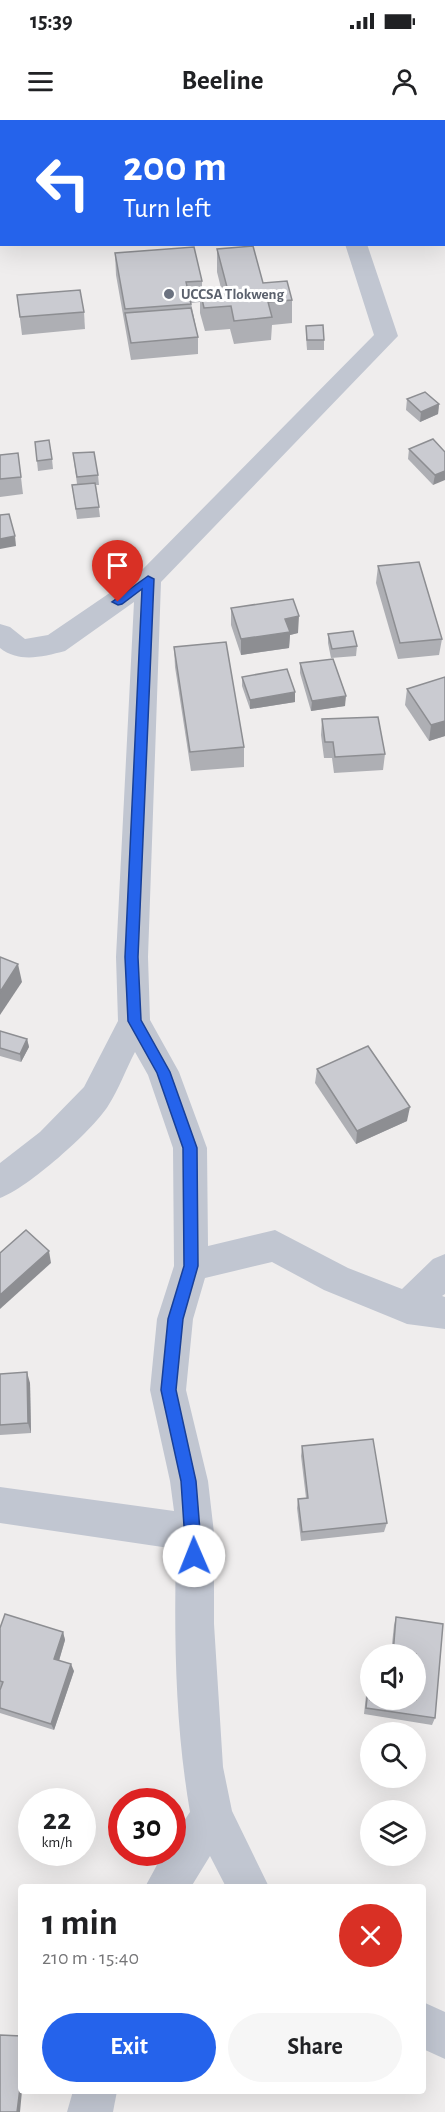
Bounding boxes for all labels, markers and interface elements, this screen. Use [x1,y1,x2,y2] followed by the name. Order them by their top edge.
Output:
[30,10,73,32] text: 15:39
[24,65,57,98] icon: menu
[388,65,421,98] icon: person
[181,67,264,94] text: Beeline
[24,144,102,222] icon: left
[123,146,227,188] text: 200 m
[123,195,211,222] text: Turn left
[162,287,176,301] marker: UCCSA Tlokweng
[181,287,285,302] place label: UCCSA Tlokweng
[92,540,143,602] pin
[101,549,134,582] icon: arrive
[162,1524,226,1588] position arrow
[360,1644,426,1866] map controls
[360,1644,426,1710] button: sound
[360,1722,426,1788] button: search
[108,1788,186,1866] speed limit sign: 30
[360,1800,426,1866] button: layers
[43,1805,71,1835] text: 22
[42,1835,72,1850] text: km/h
[339,1904,402,1967] button: close
[42,1905,118,1941] text: 1 min
[42,1948,139,1968] text: 210 m · 15:40
[42,2013,216,2082] button: Exit
[228,2013,402,2082] button: Share

